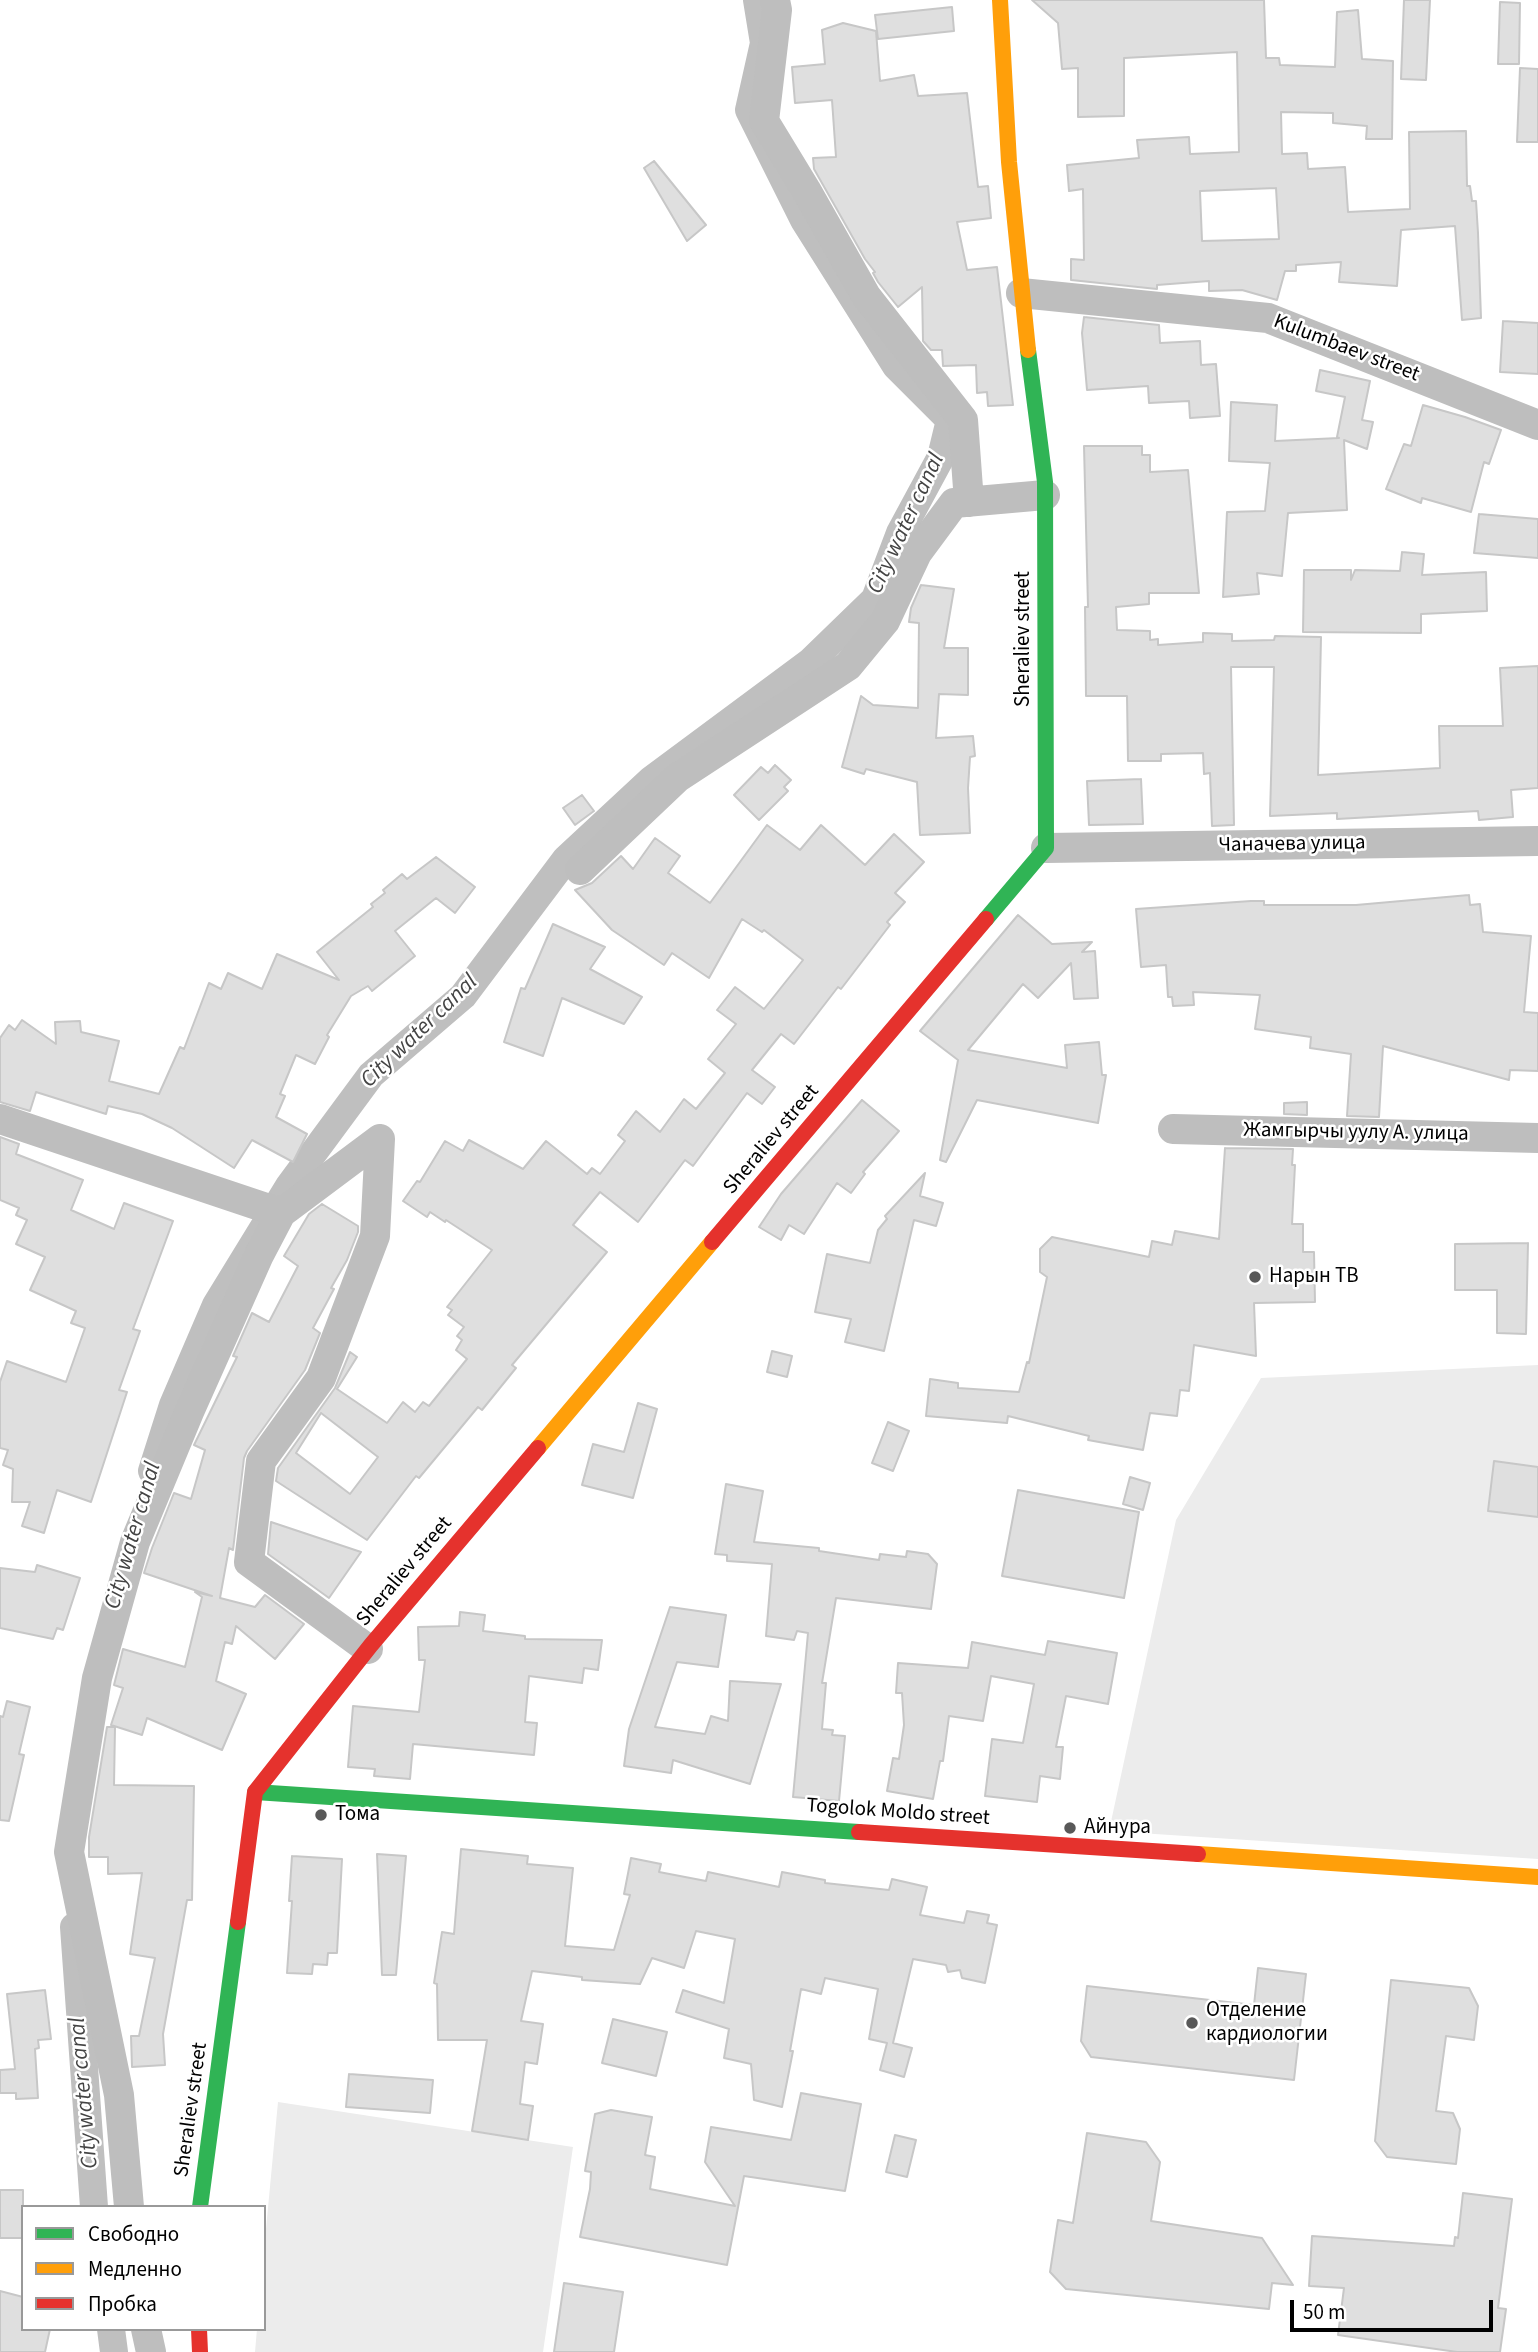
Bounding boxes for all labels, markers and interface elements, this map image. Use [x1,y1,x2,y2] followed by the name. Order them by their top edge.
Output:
[1270,310,1422,388] street label: Kulumbaev street
[862,449,952,599] water label: City water canal
[1011,571,1037,707] street label: Sheraliev street
[1218,831,1366,859] street label: Чаначева улица
[356,969,484,1095] water label: City water canal
[719,1080,825,1200] street label: Sheraliev street
[1243,1118,1469,1148] street label: Жамгырчы уулу А. улица
[1269,1264,1359,1290] place label: Нарын ТВ
[1247,1269,1263,1285] marker: Нарын ТВ
[100,1459,168,1613] water label: City water canal
[352,1512,458,1632] street label: Sheraliev street
[805,1794,991,1832] street label: Togolok Moldo street
[335,1802,380,1828] place label: Тома
[313,1807,329,1823] marker: Тома
[1084,1815,1151,1841] place label: Айнура
[1062,1820,1078,1836] marker: Айнура
[1206,1998,1328,2048] place label: Отделение кардиологии
[1184,2015,1200,2031] marker: Отделение кардиологии
[65,2016,105,2170] water label: City water canal
[170,2041,214,2179] street label: Sheraliev street
[21,2205,266,2331] legend
[88,2219,179,2249] text: Свободно
[88,2254,182,2284] text: Медленно
[1293,2286,1496,2330] scale bar
[88,2289,157,2319] text: Пробка
[1303,2297,1345,2327] text: 50 m

